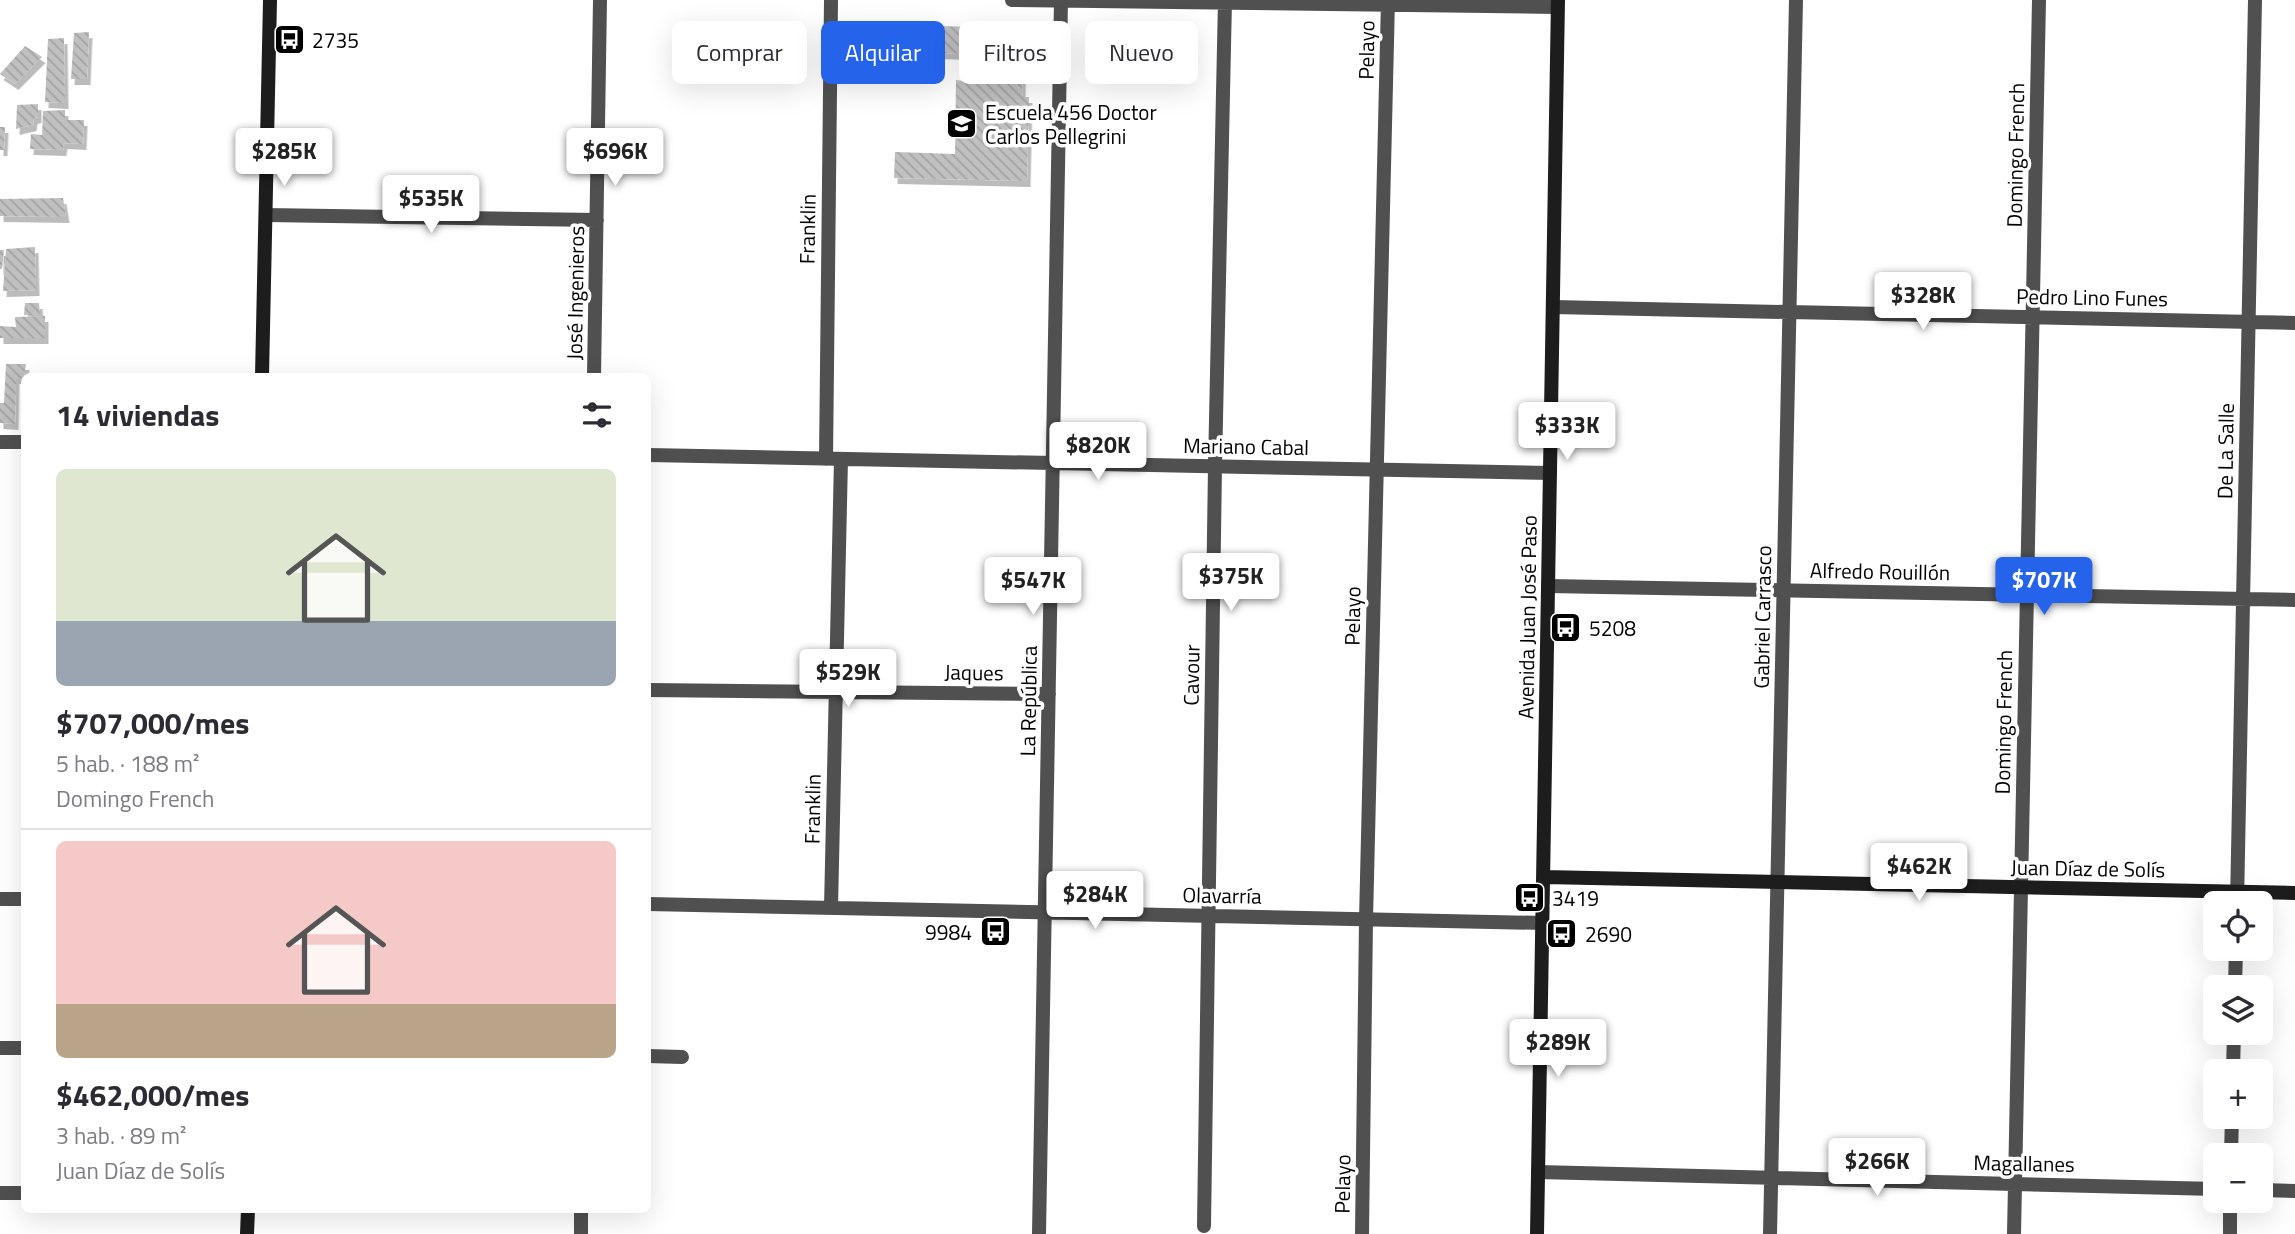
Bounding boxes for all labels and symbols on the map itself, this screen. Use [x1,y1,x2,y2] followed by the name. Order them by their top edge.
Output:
[1349,20,1383,80] street label: Pelayo
[272,23,306,57] bus stop icon: 2735
[312,24,359,56] place label: 2735
[1998,82,2032,228] street label: Domingo French
[985,96,1157,152] place label: Escuela 456 Doctor Carlos Pellegrini
[945,107,979,141] school or university icon: Escuela 456 Doctor Carlos Pellegrini
[235,128,333,188] pin: $285K
[566,128,664,188] pin: $696K
[382,176,480,235] pin: $535K
[790,193,824,265] street label: Franklin
[558,226,592,360] street label: José Ingenieros
[1874,272,1972,332] pin: $328K
[2016,280,2168,314] street label: Pedro Lino Funes
[1518,402,1616,462] pin: $333K
[2208,403,2242,499] street label: De La Salle
[1049,422,1147,482] pin: $820K
[1183,429,1309,463] street label: Mariano Cabal
[1509,515,1545,719] street label: Avenida Juan José Paso
[1745,545,1779,689] street label: Gabriel Carrasco
[1182,554,1280,613] pin: $375K
[1810,554,1950,588] street label: Alfredo Rouillón
[984,558,1082,617] pin: $547K
[1995,558,2093,617] pin: $707K
[1335,586,1369,646] street label: Pelayo
[1549,611,1583,645] bus stop icon: 5208
[1589,612,1636,644] place label: 5208
[1174,644,1208,706] street label: Cavour
[1011,645,1045,757] street label: La República
[1986,649,2020,795] street label: Domingo French
[799,650,897,709] pin: $529K
[944,655,1004,689] street label: Jaques
[795,773,829,845] street label: Franklin
[1870,844,1968,903] pin: $462K
[2010,851,2166,885] street label: Juan Díaz de Solís
[1046,872,1144,931] pin: $284K
[1182,878,1262,912] street label: Olavarría
[1512,881,1546,915] bus stop icon: 3419
[1552,882,1599,914] place label: 3419
[978,915,1012,949] bus stop icon: 9984
[925,916,972,948] place label: 9984
[1545,917,1579,951] bus stop icon: 2690
[1585,918,1632,950] place label: 2690
[1509,1020,1607,1079] pin: $289K
[1828,1138,1926,1198] pin: $266K
[1973,1146,2075,1180] street label: Magallanes
[1325,1154,1359,1214] street label: Pelayo

